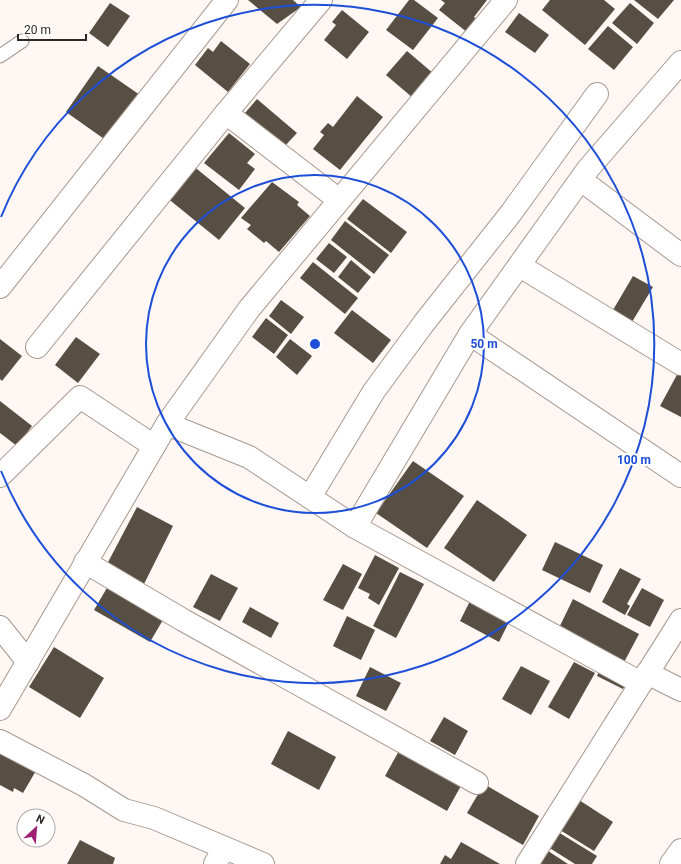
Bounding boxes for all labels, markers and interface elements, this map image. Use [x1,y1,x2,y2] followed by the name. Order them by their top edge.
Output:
[18,16,86,42] scale bar
[24,23,51,37] text: 20 m
[308,337,322,351] centre of rings
[470,337,498,351] text: 50 m
[617,453,651,467] text: 100 m
[16,808,56,848] north arrow
[34,812,47,827] text: N

